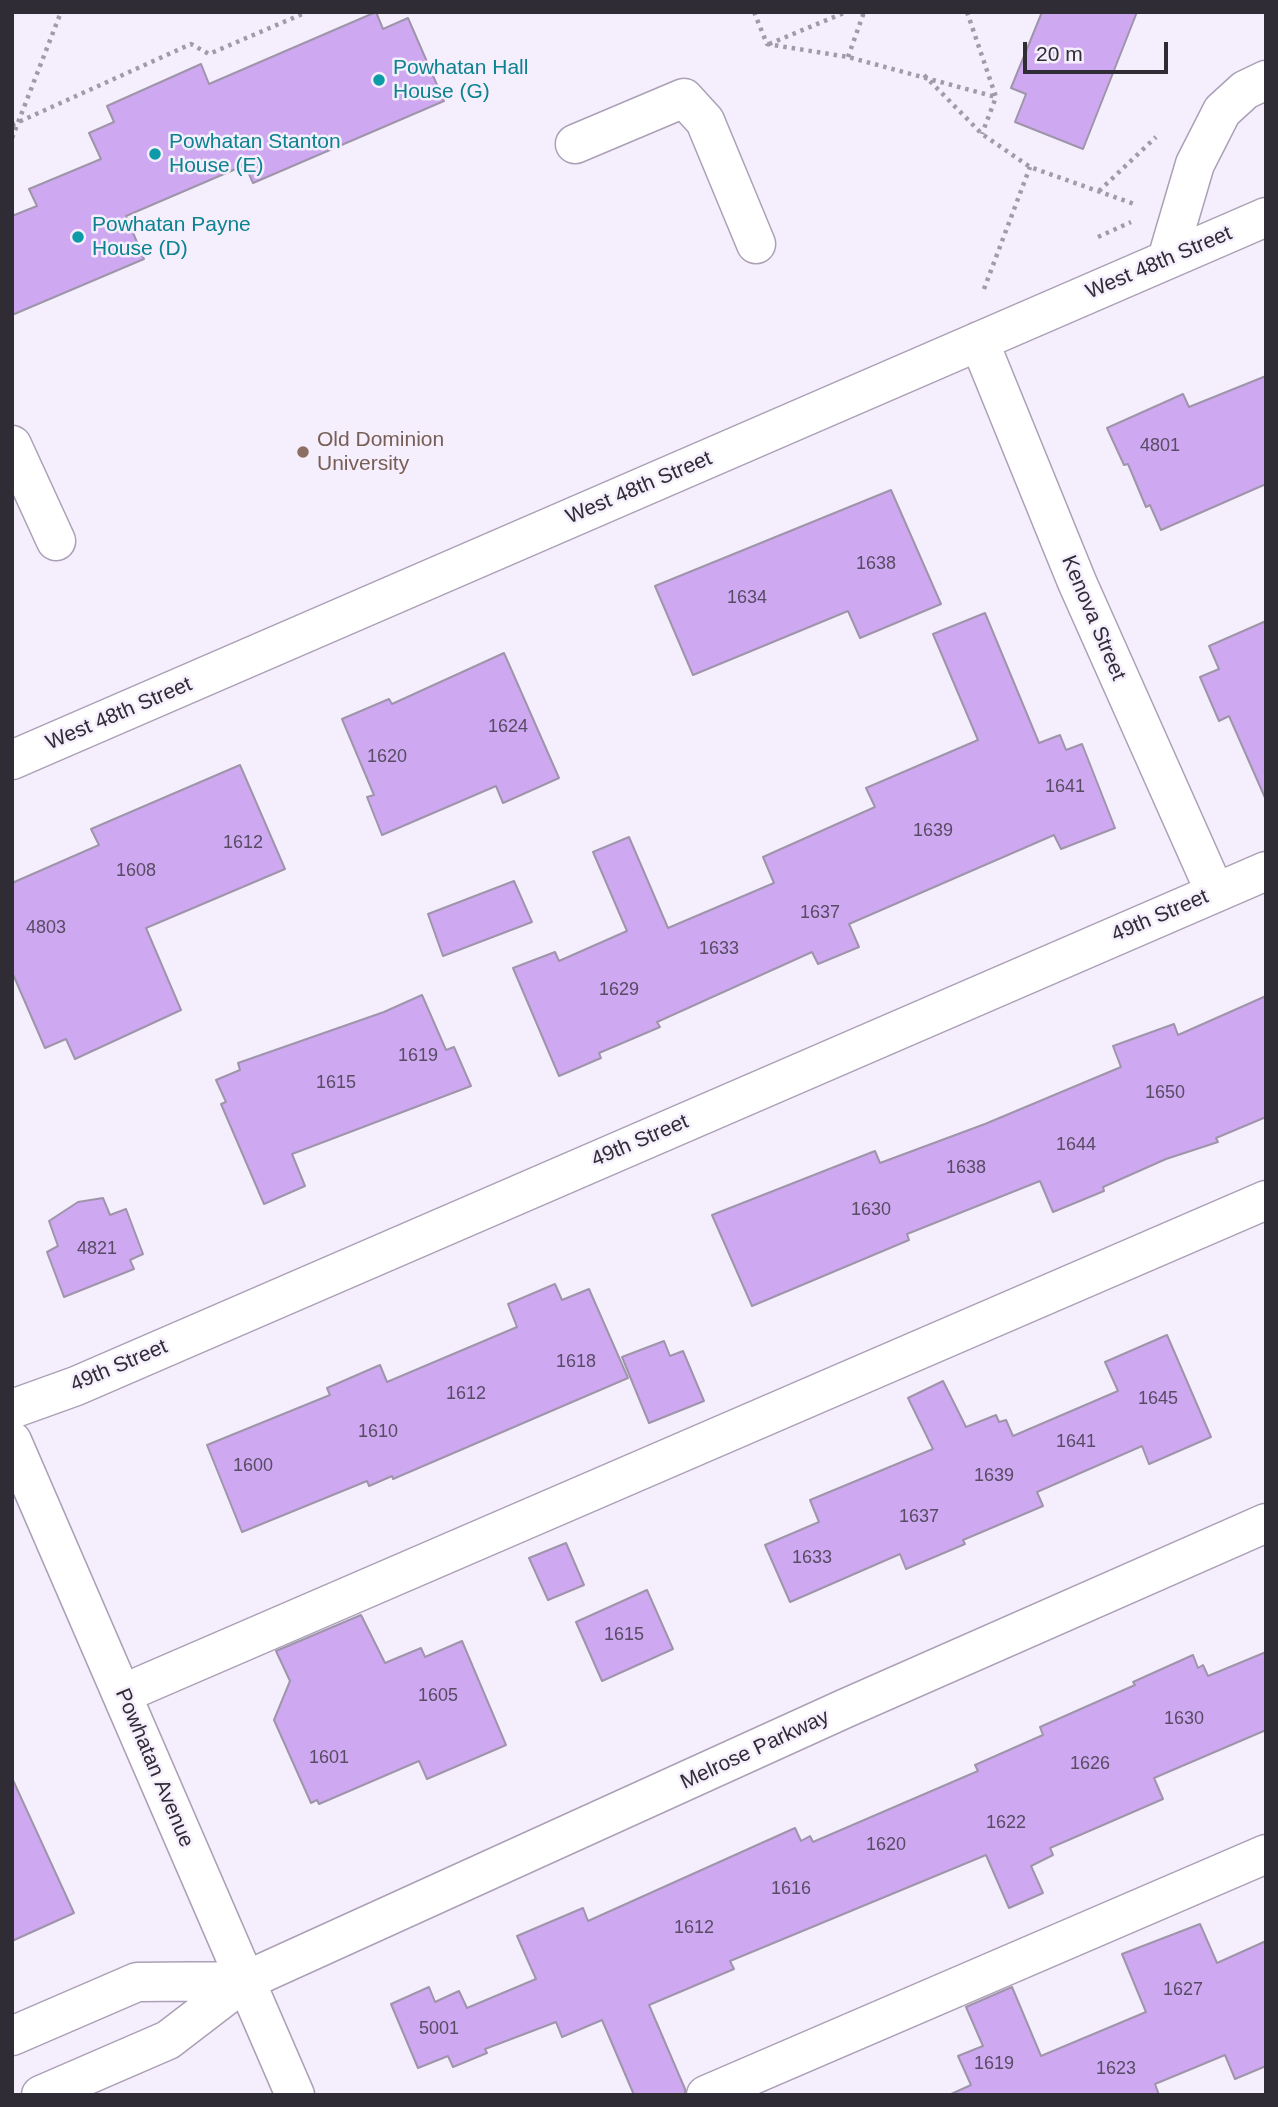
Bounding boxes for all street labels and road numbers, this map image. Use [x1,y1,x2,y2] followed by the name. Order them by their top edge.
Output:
[1082,221,1236,305] street label: West 48th Street
[562,446,716,530] street label: West 48th Street
[1055,552,1131,684] street label: Kenova Street
[42,672,196,756] street label: West 48th Street
[1108,884,1212,948] street label: 49th Street
[588,1109,692,1173] street label: 49th Street
[67,1334,171,1398] street label: 49th Street
[109,1685,199,1851] street label: Powhatan Avenue
[677,1705,833,1795] street label: Melrose Parkway

